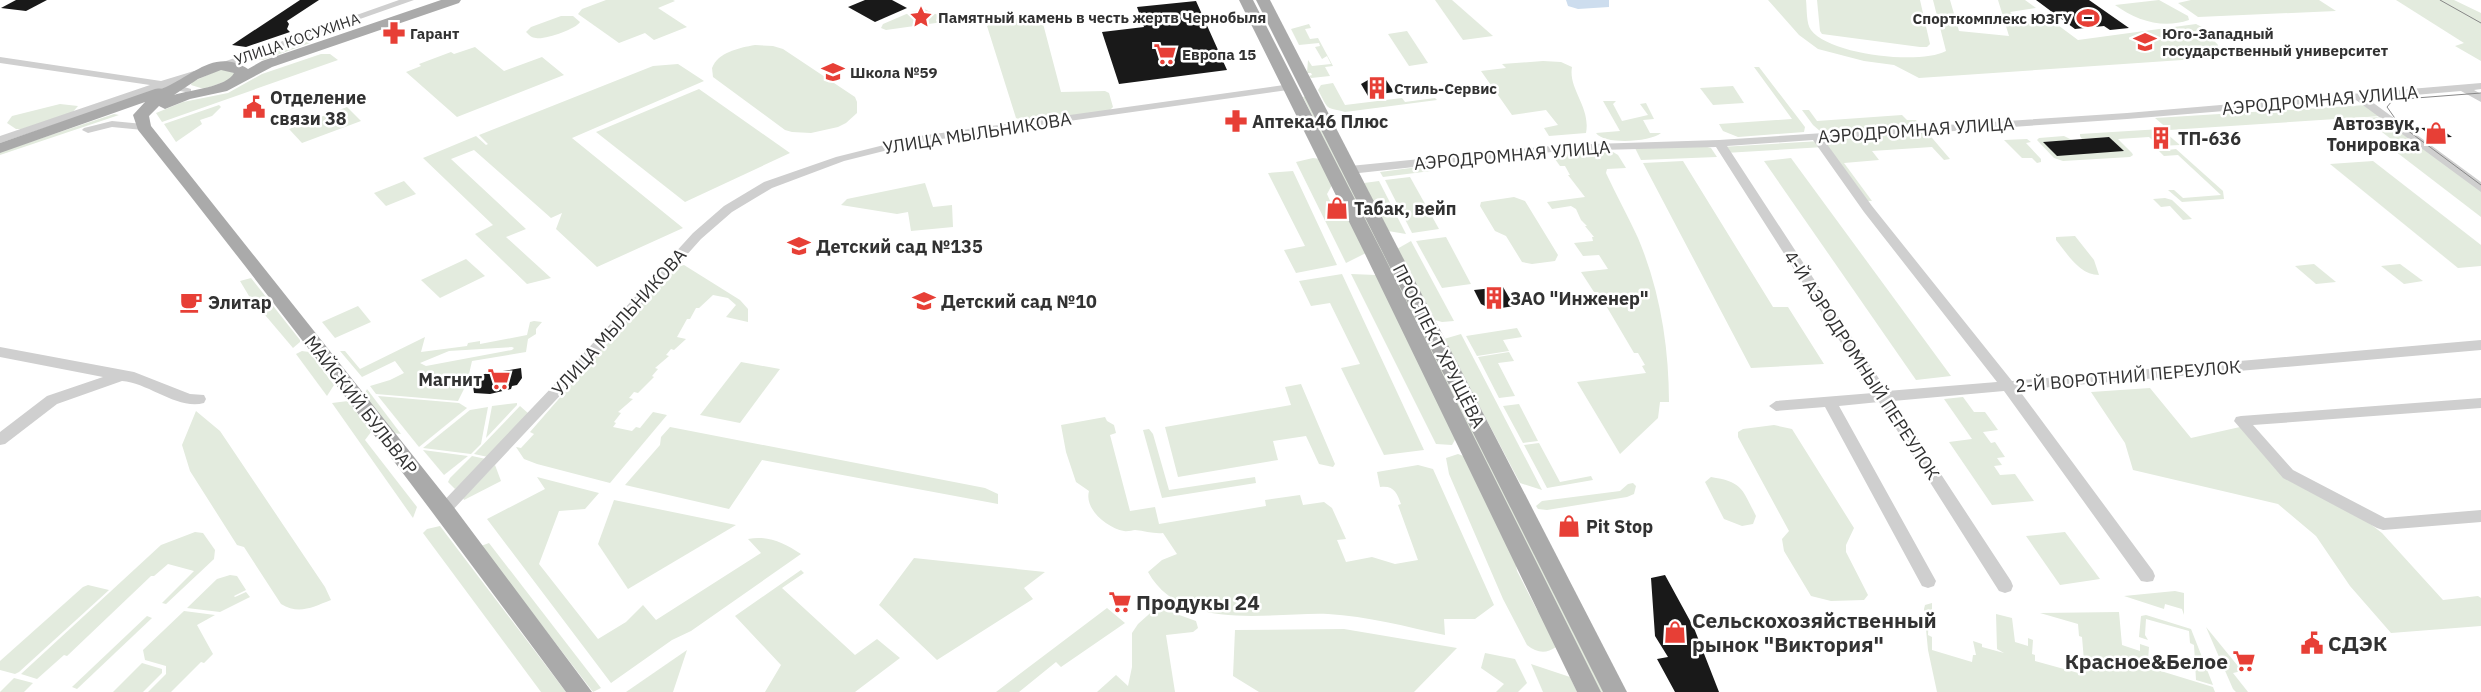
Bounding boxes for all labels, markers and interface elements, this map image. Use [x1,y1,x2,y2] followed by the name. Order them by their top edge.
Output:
[908,4,934,30] place icon: Памятный камень в честь жертв Чернобыля
[2075,5,2101,31] sports icon: Спорткомплекс ЮЗГУ
[232,8,363,69] street label: УЛИЦА КОСУХИНА
[938,8,1266,27] place label: Памятный камень в честь жертв Чернобыля
[1912,9,2073,28] place label: Спорткомплекс ЮЗГУ
[381,20,407,46] pharmacy icon: Гарант
[410,24,460,43] place label: Гарант
[2162,24,2389,60] place label: Юго-Западный государственный университет
[2132,29,2158,55] school or university icon: Юго-Западный государственный университет
[1152,41,1178,67] supermarket icon: Европа 15
[1182,45,1256,64] place label: Европа 15
[820,59,846,85] school or university icon: Школа №59
[850,63,938,82] place label: Школа №59
[1364,75,1390,101] building icon: Стиль-Сервис
[1394,79,1497,98] place label: Стиль-Сервис
[2221,80,2420,120] street label: АЭРОДРОМНАЯ УЛИЦА
[270,86,366,130] place label: Отделение связи 38
[241,94,267,120] public building icon: Отделение связи 38
[881,107,1073,159] street label: УЛИЦА МЫЛЬНИКОВА
[1223,108,1249,134] pharmacy icon: Аптека46 Плюс
[1252,110,1388,133] place label: Аптека46 Плюс
[1817,112,2016,148] street label: АЭРОДРОМНАЯ УЛИЦА
[2326,112,2420,156] place label: Автозвук, Тонировка
[2423,120,2449,146] shop icon: Автозвук, Тонировка
[2148,125,2174,151] building icon: ТП-636
[2178,127,2241,150] place label: ТП-636
[1413,135,1612,175] street label: АЭРОДРОМНАЯ УЛИЦА
[1324,195,1350,221] shop icon: Табак, вейп
[1354,197,1457,220] place label: Табак, вейп
[786,233,812,259] school or university icon: Детский сад №135
[816,235,983,258] place label: Детский сад №135
[547,243,692,400] street label: УЛИЦА МЫЛЬНИКОВА
[1779,246,1945,484] street label: 4-Й АЭРОДРОМНЫЙ ПЕРЕУЛОК
[1388,260,1491,432] street label: ПРОСПЕКТ ХРУЩЁВА
[1481,285,1507,311] building icon: ЗАО "Инженер"
[1510,287,1649,310] place label: ЗАО "Инженер"
[911,288,937,314] school or university icon: Детский сад №10
[178,289,204,315] cafe icon: Элитар
[941,290,1097,313] place label: Детский сад №10
[208,291,272,314] place label: Элитар
[300,331,423,479] street label: МАЙСКИЙ БУЛЬВАР
[2014,355,2242,397] street label: 2-Й ВОРОТНИЙ ПЕРЕУЛОК
[486,366,512,392] supermarket icon: Магнит
[418,368,482,391] place label: Магнит
[1556,513,1582,539] shop icon: Pit Stop
[1586,515,1653,538] place label: Pit Stop
[1136,588,1260,616] place label: Продукы 24
[1107,589,1133,615] supermarket icon: Продукы 24
[1692,606,1937,658] place label: Сельскохозяйственный рынок "Виктория"
[1662,619,1688,645] shop icon: Сельскохозяйственный рынок "Виктория"
[2328,629,2387,657] place label: СДЭК
[2299,630,2325,656] public building icon: СДЭК
[2065,647,2228,675] place label: Красное&Белое
[2231,648,2257,674] supermarket icon: Красное&Белое

